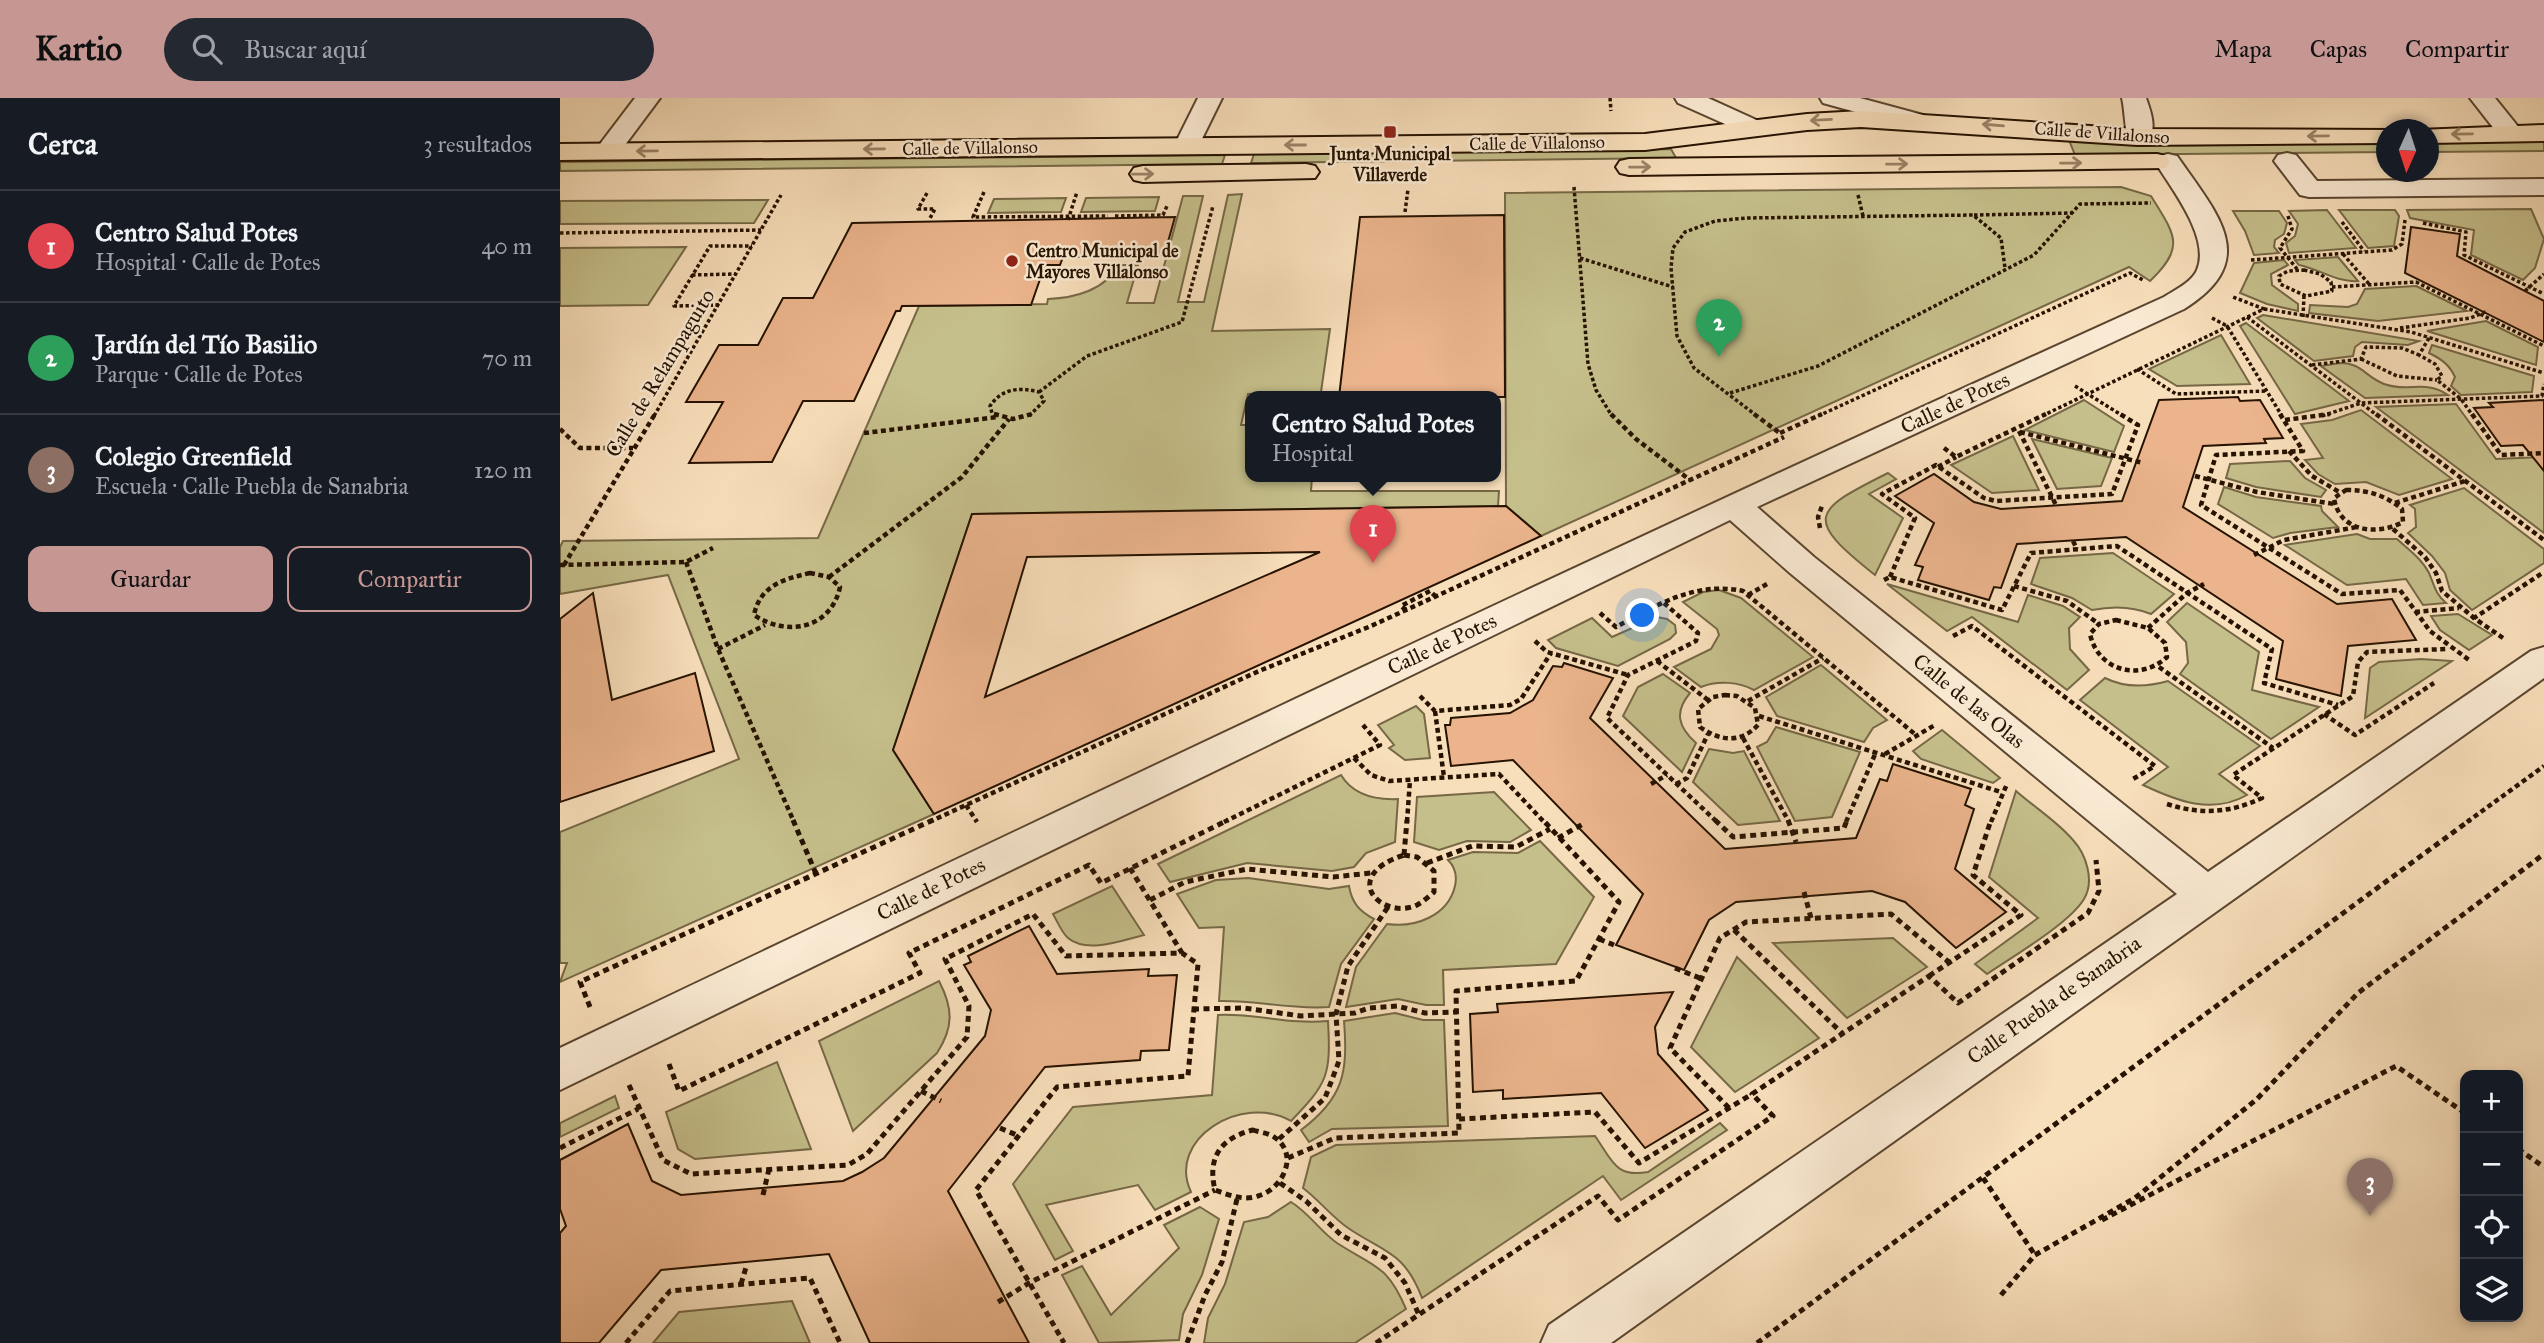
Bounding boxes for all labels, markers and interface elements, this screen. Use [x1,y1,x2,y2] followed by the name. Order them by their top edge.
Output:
[164,18,654,81] search box
[35,29,122,69] text: Kartio
[188,30,226,68] icon: search
[244,33,366,65] text: Buscar aquí
[2215,34,2272,64] text: Mapa
[2310,34,2367,64] text: Capas
[2405,34,2509,64] text: Compartir
[1810,114,1833,127] one-way arrow
[2034,117,2170,149] street label: Calle de Villalonso
[1983,118,2005,131] one-way arrow
[2376,119,2439,182] north arrow
[1382,124,1398,140] marker: Junta Municipal Villaverde
[28,126,97,162] text: Cerca
[2451,128,2474,141] one-way arrow
[2307,129,2330,143] one-way arrow
[423,130,532,158] text: 3 resultados
[1469,131,1605,155] street label: Calle de Villalonso
[902,136,1038,160] street label: Calle de Villalonso
[1284,138,1307,152] one-way arrow
[863,142,886,156] one-way arrow
[1328,143,1451,186] place label: Junta Municipal Villaverde
[635,145,658,158] one-way arrow
[2059,156,2082,169] one-way arrow
[1885,158,1908,171] one-way arrow
[1628,160,1651,174] one-way arrow
[1131,167,1154,181] one-way arrow
[95,216,298,248] text: Centro Salud Potes
[46,232,56,260] text: 1
[482,232,532,260] text: 40 m
[1026,240,1179,284] place label: Centro Municipal de Mayores Villalonso
[95,248,320,276] text: Hospital · Calle de Potes
[1004,253,1020,269] marker: Centro Municipal de Mayores Villalonso
[600,284,721,462] street label: Calle de Relampaguito
[1696,299,1742,357] pin: 2
[95,328,317,360] text: Jardín del Tío Basilio
[45,344,57,372] text: 2
[482,344,532,372] text: 70 m
[95,360,303,388] text: Parque · Calle de Potes
[1896,366,2014,440] street label: Calle de Potes
[1245,391,1501,482] popup
[1272,407,1474,439] text: Centro Salud Potes
[1272,439,1353,467] text: Hospital
[95,440,292,472] text: Colegio Greenfield
[46,456,56,484] text: 3
[474,456,532,484] text: 120 m
[95,472,408,500] text: Escuela · Calle Puebla de Sanabria
[1350,505,1396,563] pin: 1
[28,546,273,612] button: Guardar
[287,546,532,612] button: Compartir
[1625,598,1659,632] your location
[1383,607,1501,681] street label: Calle de Potes
[1908,648,2030,754] street label: Calle de las Olas
[872,852,990,926] street label: Calle de Potes
[1962,930,2146,1070] street label: Calle Puebla de Sanabria
[2460,1070,2523,1322] map controls
[2460,1070,2523,1133] button: +
[2460,1133,2523,1196] button: −
[2347,1158,2393,1216] pin: 3
[2460,1196,2523,1259] button: locate
[2460,1259,2523,1322] button: layers

